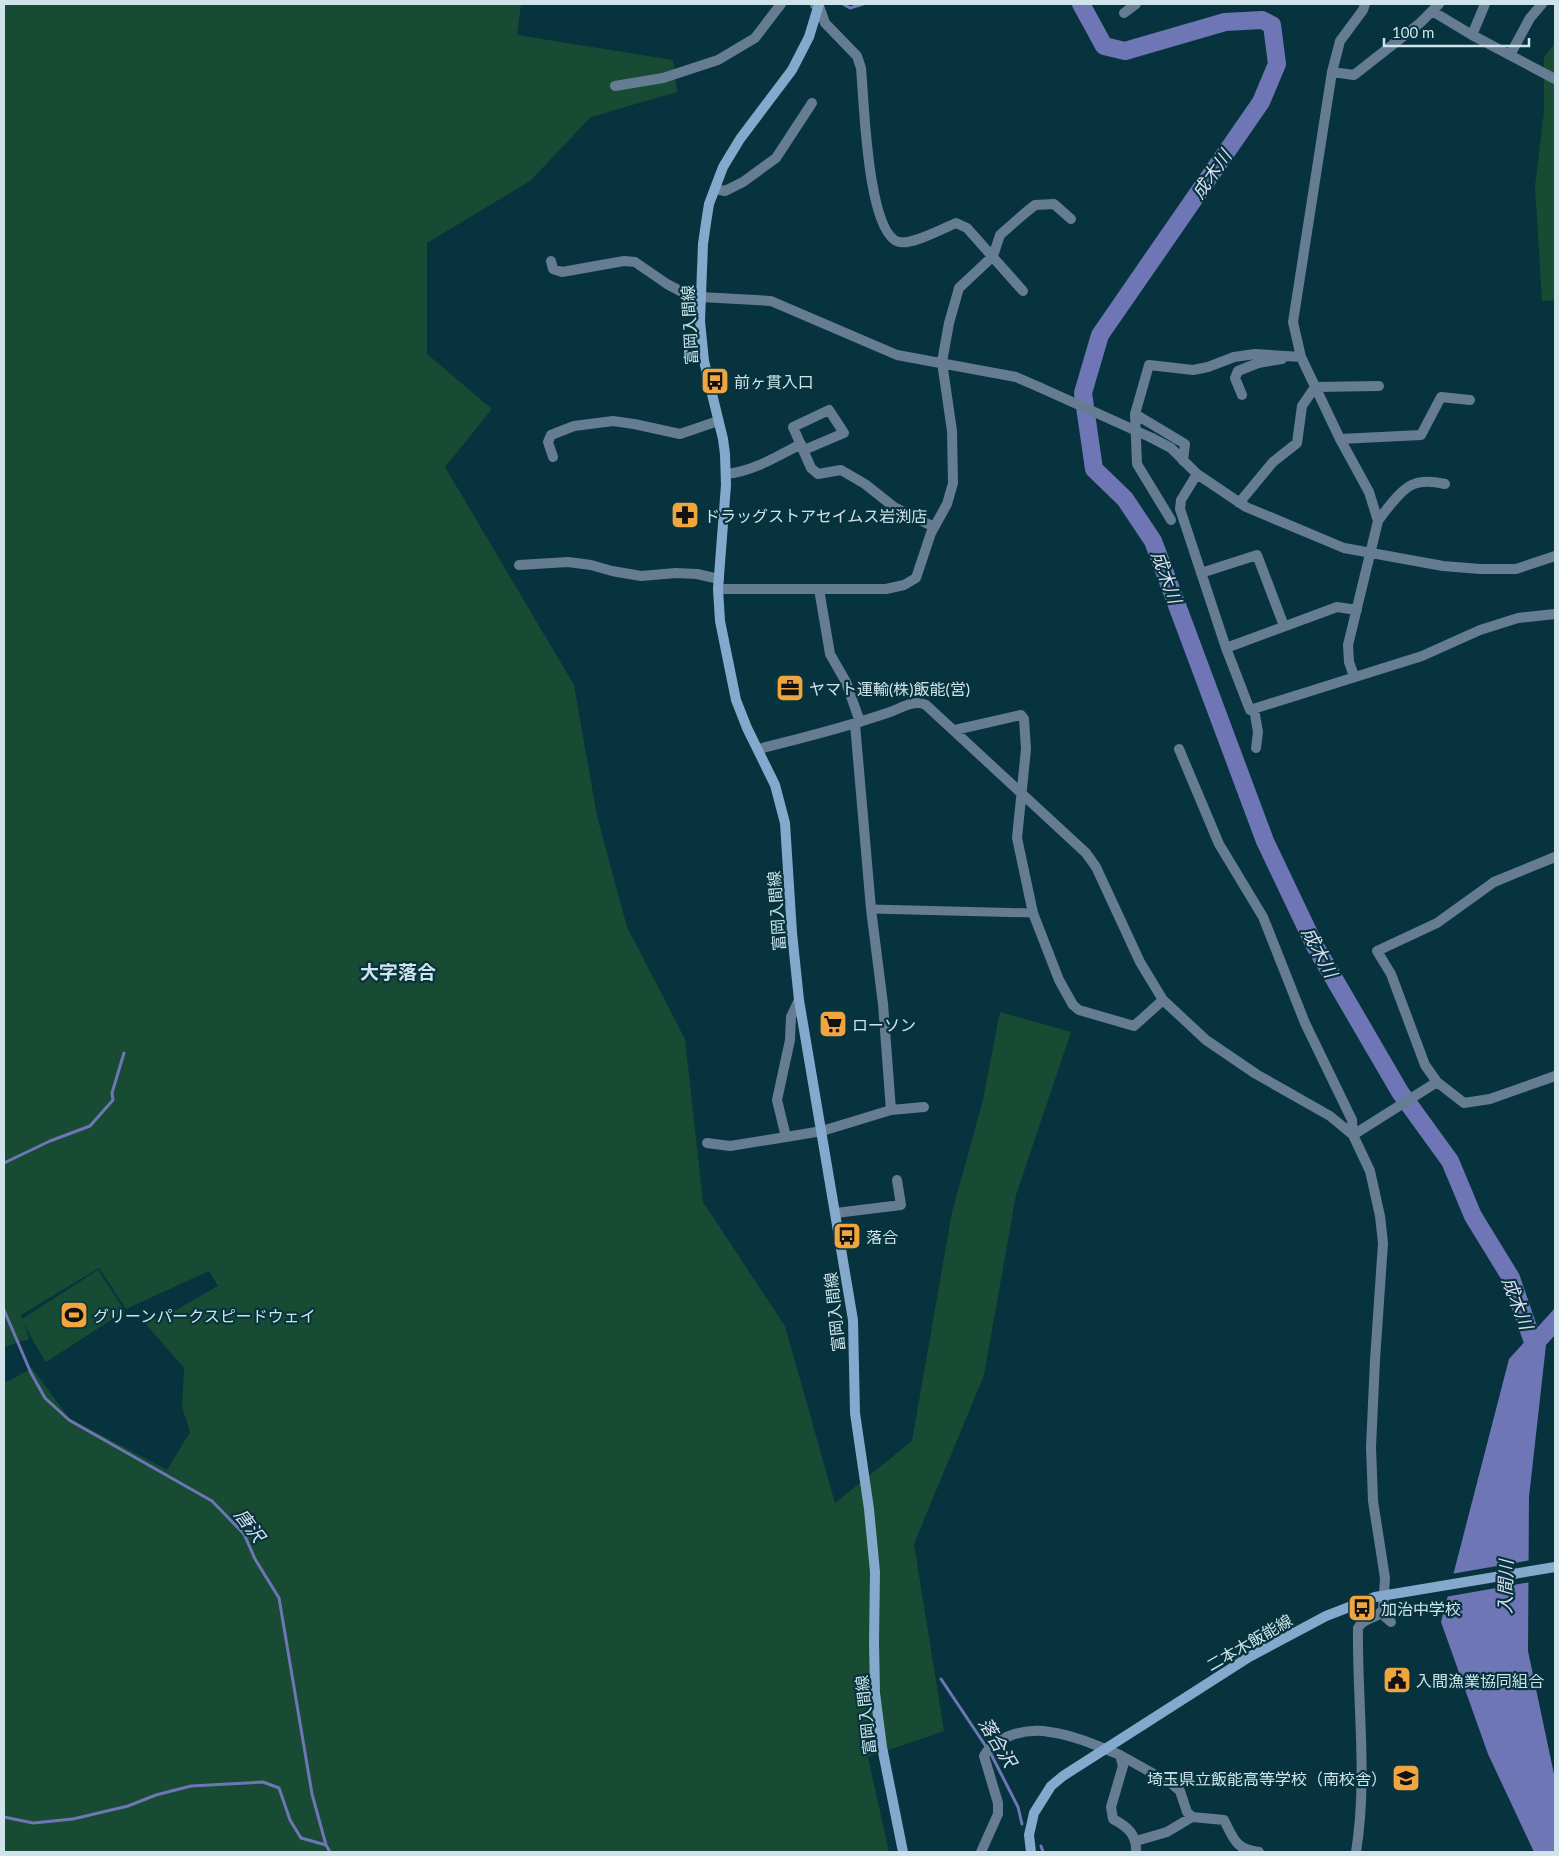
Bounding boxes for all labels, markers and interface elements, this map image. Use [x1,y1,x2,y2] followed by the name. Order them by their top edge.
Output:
[1384,15,1529,47] scale bar
[1392,23,1434,41] text: 100 m
[1187,144,1237,202] water label: 成木川
[677,285,701,365] street label: 富岡入間線
[700,366,730,396] bus stop icon: 前ヶ貫入口
[734,372,814,391] place label: 前ヶ貫入口
[670,500,700,530] pharmacy icon: ドラッグストアセイムス岩渕店
[704,506,927,525] place label: ドラッグストアセイムス岩渕店
[1147,548,1187,608] water label: 成木川
[775,673,805,703] office icon: ヤマト運輸(株)飯能(営)
[809,679,970,698] place label: ヤマト運輸(株)飯能(営)
[764,870,788,952] street label: 富岡入間線
[1298,923,1343,983] water label: 成木川
[360,960,436,983] district label: 大字落合
[818,1009,848,1039] supermarket icon: ローソン
[852,1015,916,1034] place label: ローソン
[832,1221,862,1251] bus stop icon: 落合
[866,1227,898,1246] place label: 落合
[820,1271,848,1353] street label: 富岡入間線
[1498,1274,1539,1334] water label: 成木川
[59,1300,89,1330] sports icon: グリーンパークスピードウェイ
[93,1306,316,1325] place label: グリーンパークスピードウェイ
[230,1504,271,1548] water label: 唐沢
[1494,1558,1517,1614] water label: 入間川
[1347,1593,1377,1623] bus stop icon: 加治中学校
[1381,1599,1461,1618] place label: 加治中学校
[1203,1610,1295,1674] street label: 二本木飯能線
[1382,1665,1412,1695] public building icon: 入間漁業協同組合
[1416,1671,1544,1690] place label: 入間漁業協同組合
[851,1674,879,1756] street label: 富岡入間線
[975,1713,1022,1773] water label: 落合沢
[1391,1763,1421,1793] school or university icon: 埼玉県立飯能高等学校（南校舎）
[1147,1769,1387,1788] place label: 埼玉県立飯能高等学校（南校舎）

